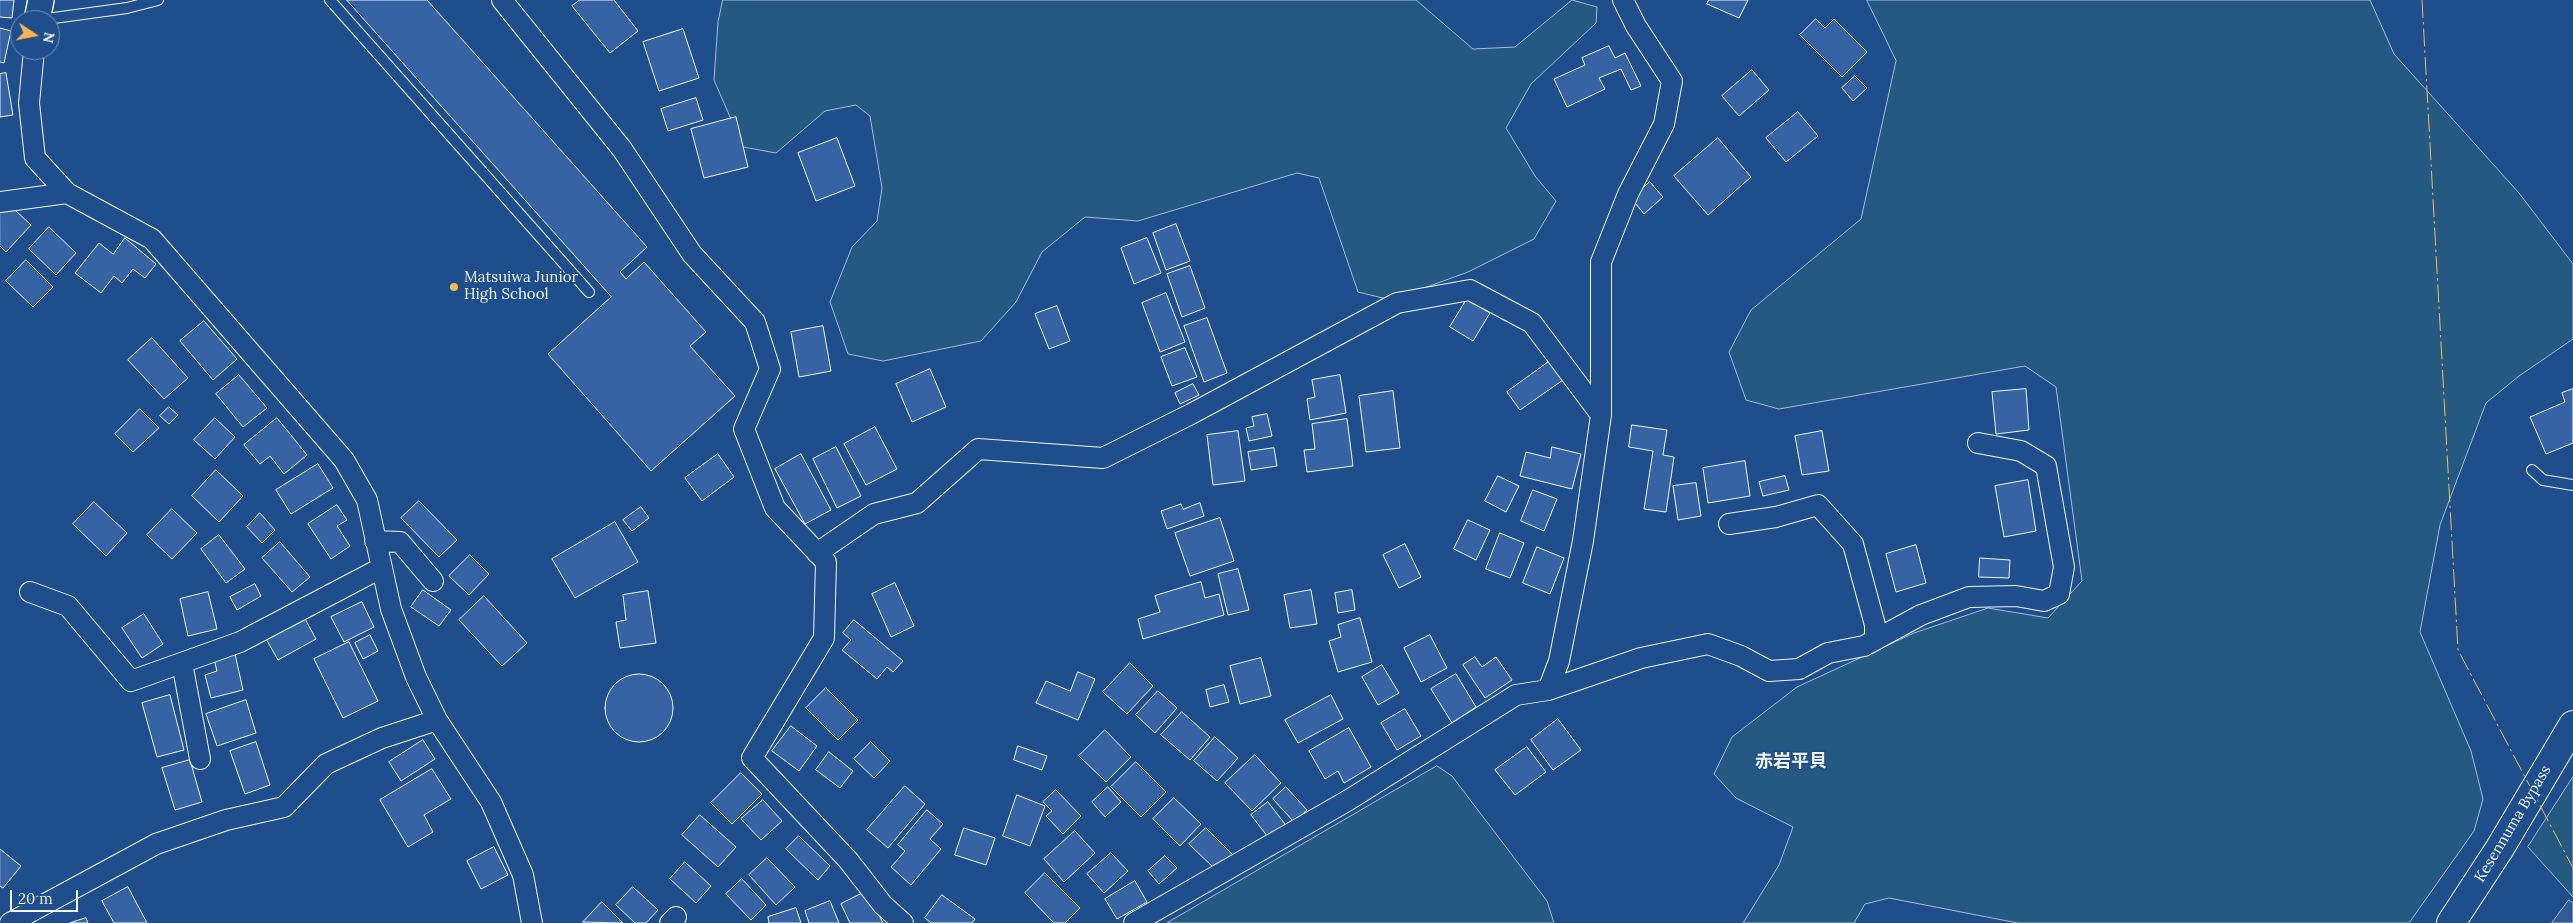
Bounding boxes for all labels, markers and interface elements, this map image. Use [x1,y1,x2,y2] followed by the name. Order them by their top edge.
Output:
[10,10,60,60] north arrow
[39,31,59,45] text: N
[464,269,578,304] place label: Matsuiwa Junior High School
[448,281,460,293] marker: Matsuiwa Junior High School
[1755,751,1827,773] district label: 赤岩平貝
[2471,762,2555,886] street label: Kesennuma Bypass
[12,880,80,912] scale bar
[18,889,53,908] text: 20 m

